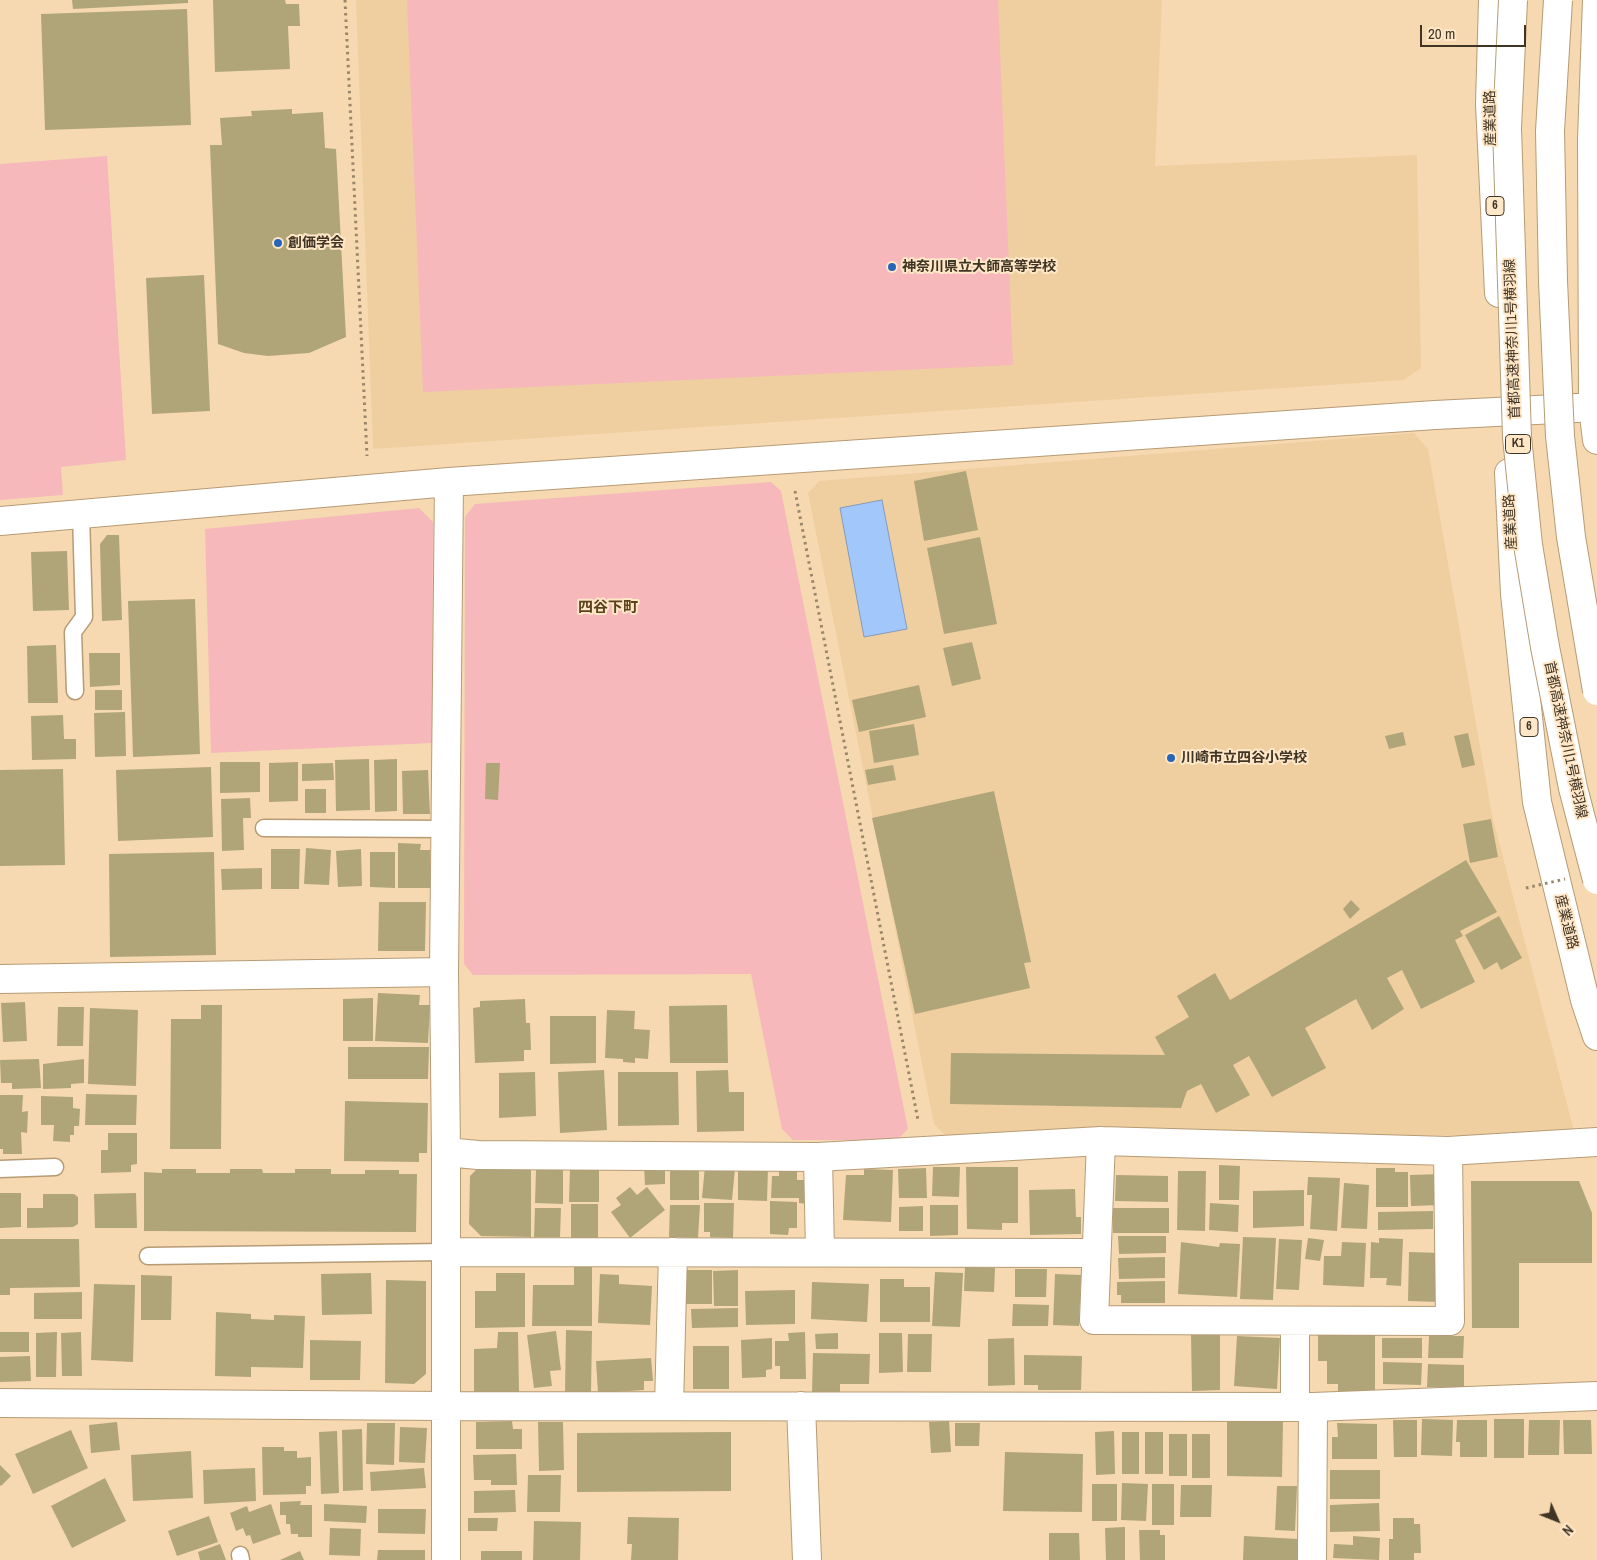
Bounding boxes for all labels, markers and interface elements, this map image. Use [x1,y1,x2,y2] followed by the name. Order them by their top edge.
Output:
[1422,15,1528,47] scale bar
[1428,23,1455,44] text: 20 m
[1482,90,1500,146] street label: 産業道路
[1486,197,1504,216] road number: 6
[288,235,344,251] place label: 創価学会
[272,237,284,249] marker: 創価学会
[902,259,1056,275] place label: 神奈川県立大師高等学校
[1502,259,1524,419] street label: 首都高速神奈川1号横羽線
[886,261,898,273] marker: 神奈川県立大師高等学校
[1506,434,1530,454] road number: K1
[1501,494,1521,550] street label: 産業道路
[578,599,638,617] district label: 四谷下町
[1540,660,1590,820] street label: 首都高速神奈川1号横羽線
[1520,718,1538,736] road number: 6
[1181,750,1307,766] place label: 川崎市立四谷小学校
[1165,752,1177,764] marker: 川崎市立四谷小学校
[1551,893,1581,951] street label: 産業道路
[1532,1495,1582,1545] north arrow
[1558,1521,1577,1540] text: N

